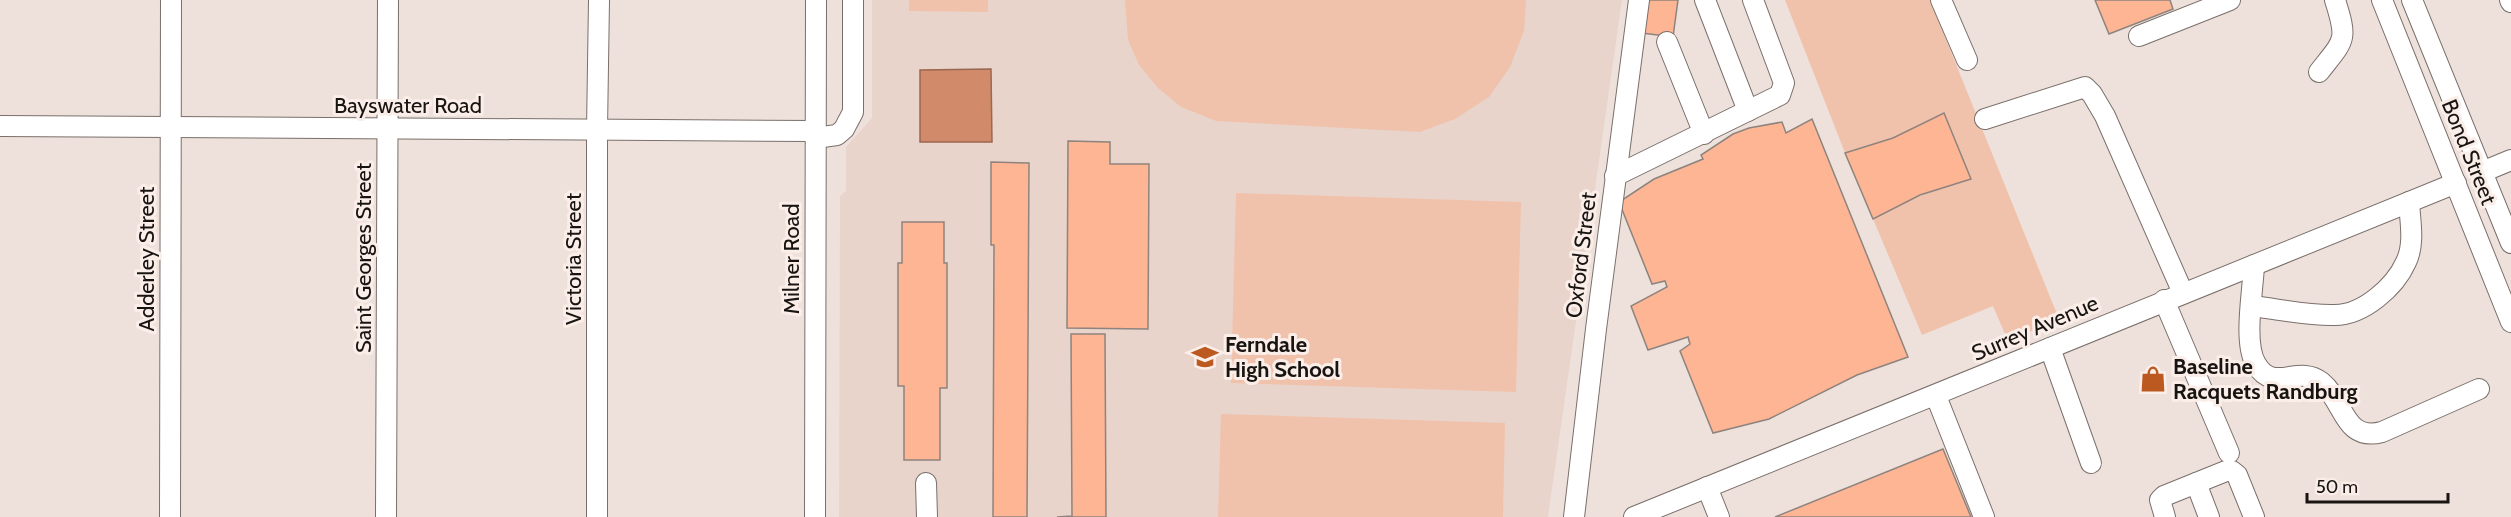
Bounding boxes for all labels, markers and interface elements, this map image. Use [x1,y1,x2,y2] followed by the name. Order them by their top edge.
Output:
[334,92,482,119] street label: Bayswater Road
[2436,95,2503,209] street label: Bond Street
[350,162,377,353] street label: Saint Georges Street
[133,186,160,331] street label: Adderley Street
[1560,190,1602,320] street label: Oxford Street
[560,192,587,325] street label: Victoria Street
[778,204,805,314] street label: Milner Road
[1968,289,2102,367] street label: Surrey Avenue
[1225,331,1340,383] place label: Ferndale High School
[1190,342,1220,372] school or university icon: Ferndale High School
[2173,353,2358,405] place label: Baseline Racquets Randburg
[2138,364,2168,394] shop icon: Baseline Racquets Randburg
[2307,466,2448,504] scale bar
[2316,476,2358,498] text: 50 m

